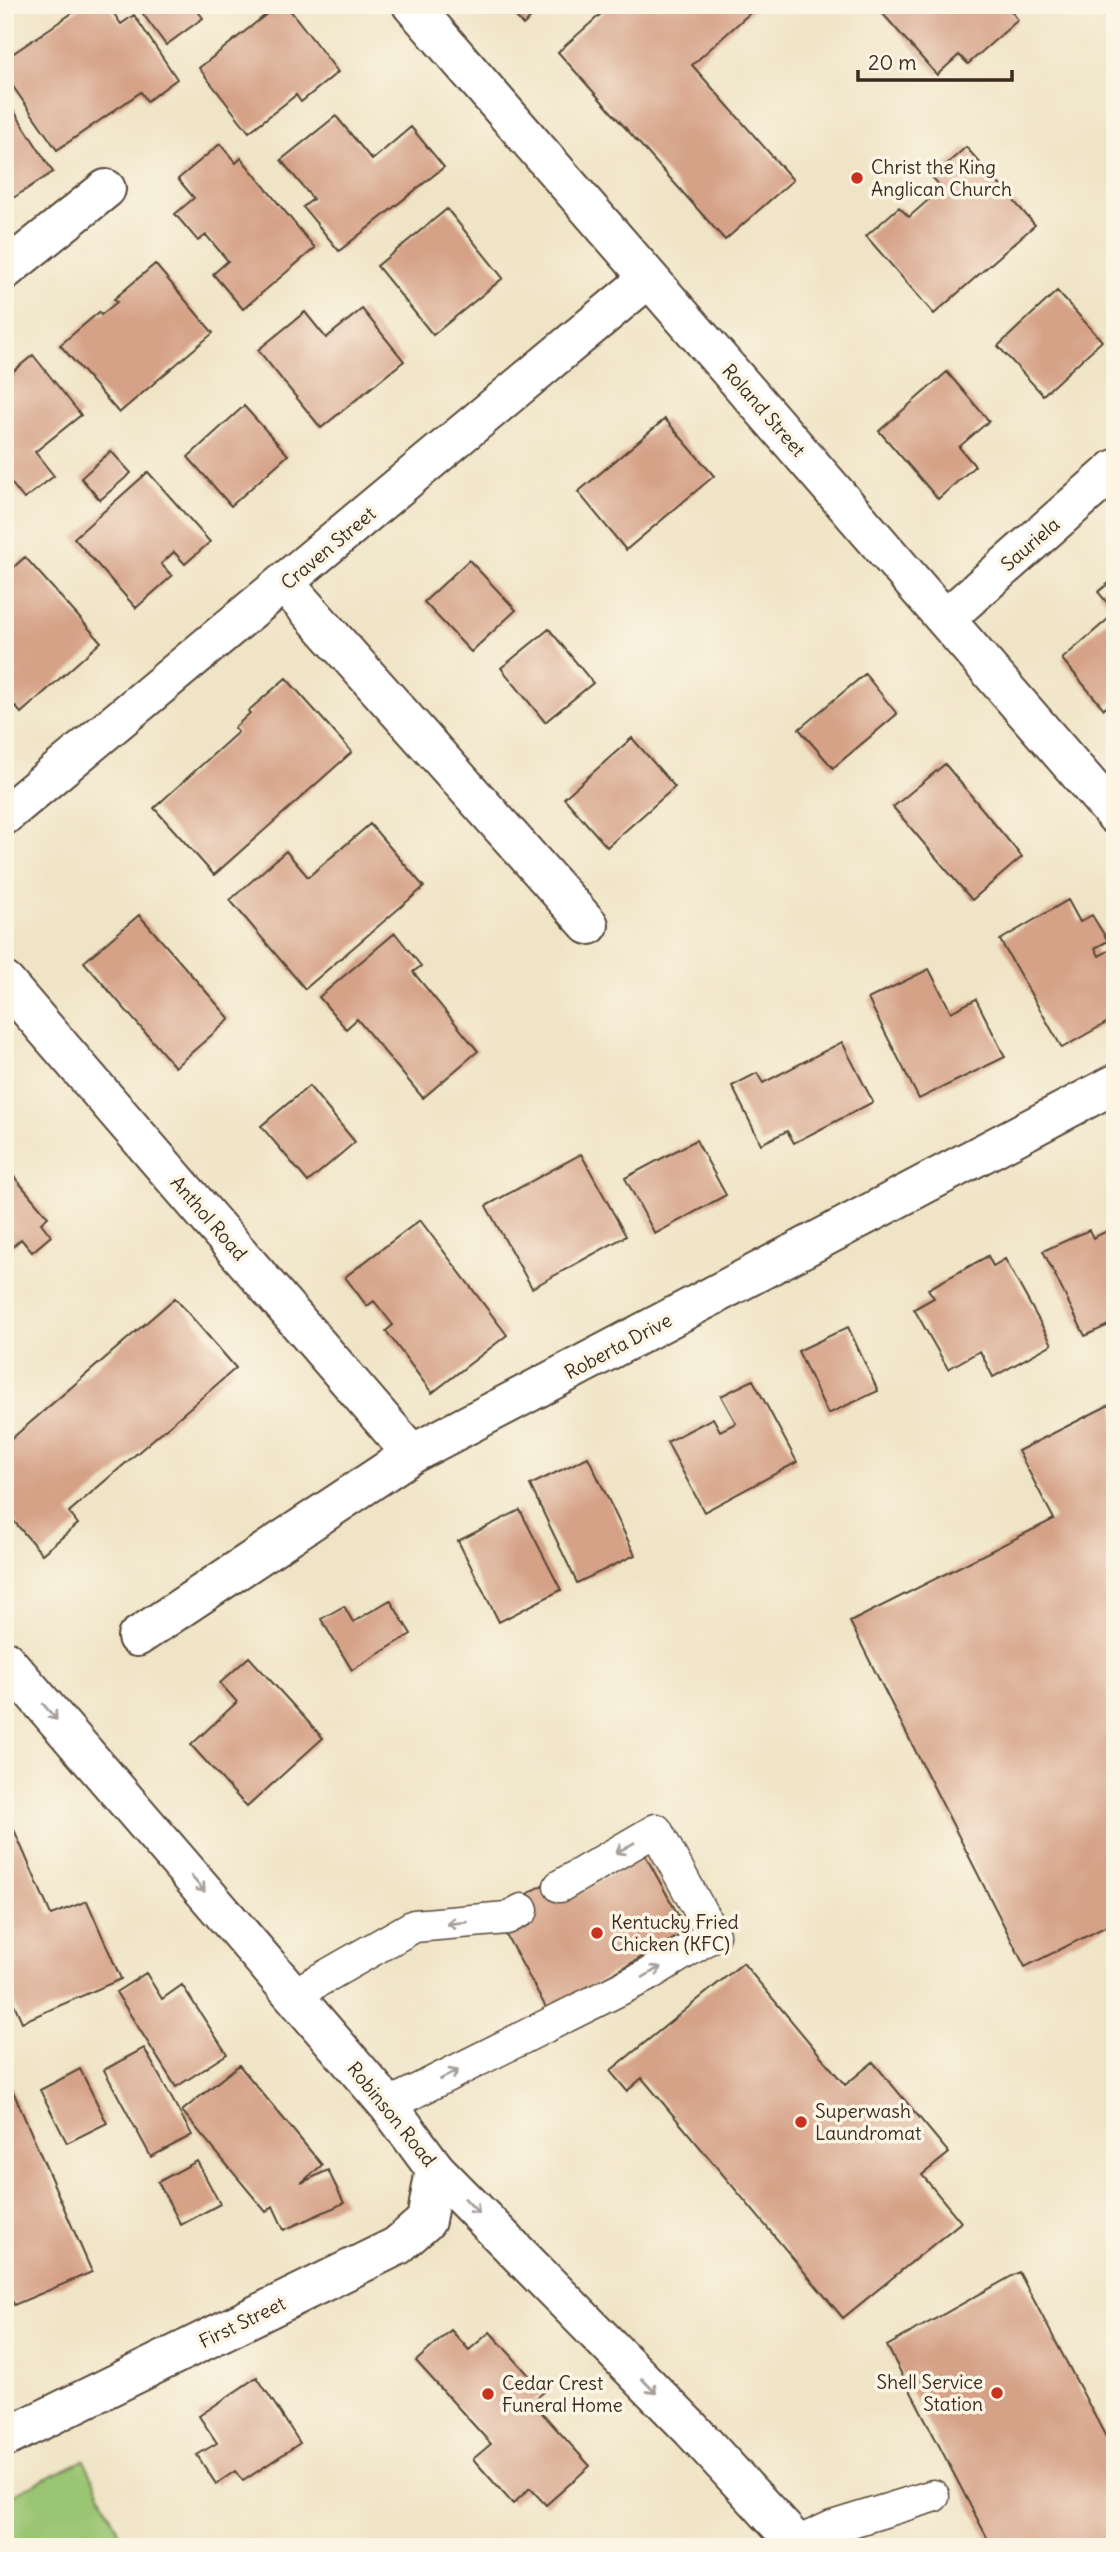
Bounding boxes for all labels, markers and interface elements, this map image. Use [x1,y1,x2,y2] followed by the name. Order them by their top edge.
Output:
[858,38,1012,82] scale bar
[868,49,917,76] text: 20 m
[871,155,1012,201] place label: Christ the King Anglican Church
[849,170,865,186] marker: Christ the King Anglican Church
[717,359,811,461] street label: Roland Street
[276,501,380,595] street label: Craven Street
[996,512,1064,576] street label: Sauriela
[166,1171,252,1265] street label: Anthol Road
[560,1308,676,1384] street label: Roberta Drive
[42,1702,58,1720] one-way arrow
[615,1842,636,1855] one-way arrow
[190,1875,206,1893] one-way arrow
[611,1910,739,1956] place label: Kentucky Fried Chicken (KFC)
[446,1917,469,1930] one-way arrow
[589,1925,605,1941] marker: Kentucky Fried Chicken (KFC)
[641,1965,661,1979] one-way arrow
[342,2057,442,2171] street label: Robinson Road
[438,2067,459,2081] one-way arrow
[815,2099,921,2145] place label: Superwash Laundromat
[793,2114,809,2130] marker: Superwash Laundromat
[464,2198,481,2215] one-way arrow
[195,2291,289,2353] street label: First Street
[877,2370,983,2416] place label: Shell Service Station
[502,2371,623,2417] place label: Cedar Crest Funeral Home
[640,2377,657,2394] one-way arrow
[989,2385,1005,2401] marker: Shell Service Station
[480,2386,496,2402] marker: Cedar Crest Funeral Home

